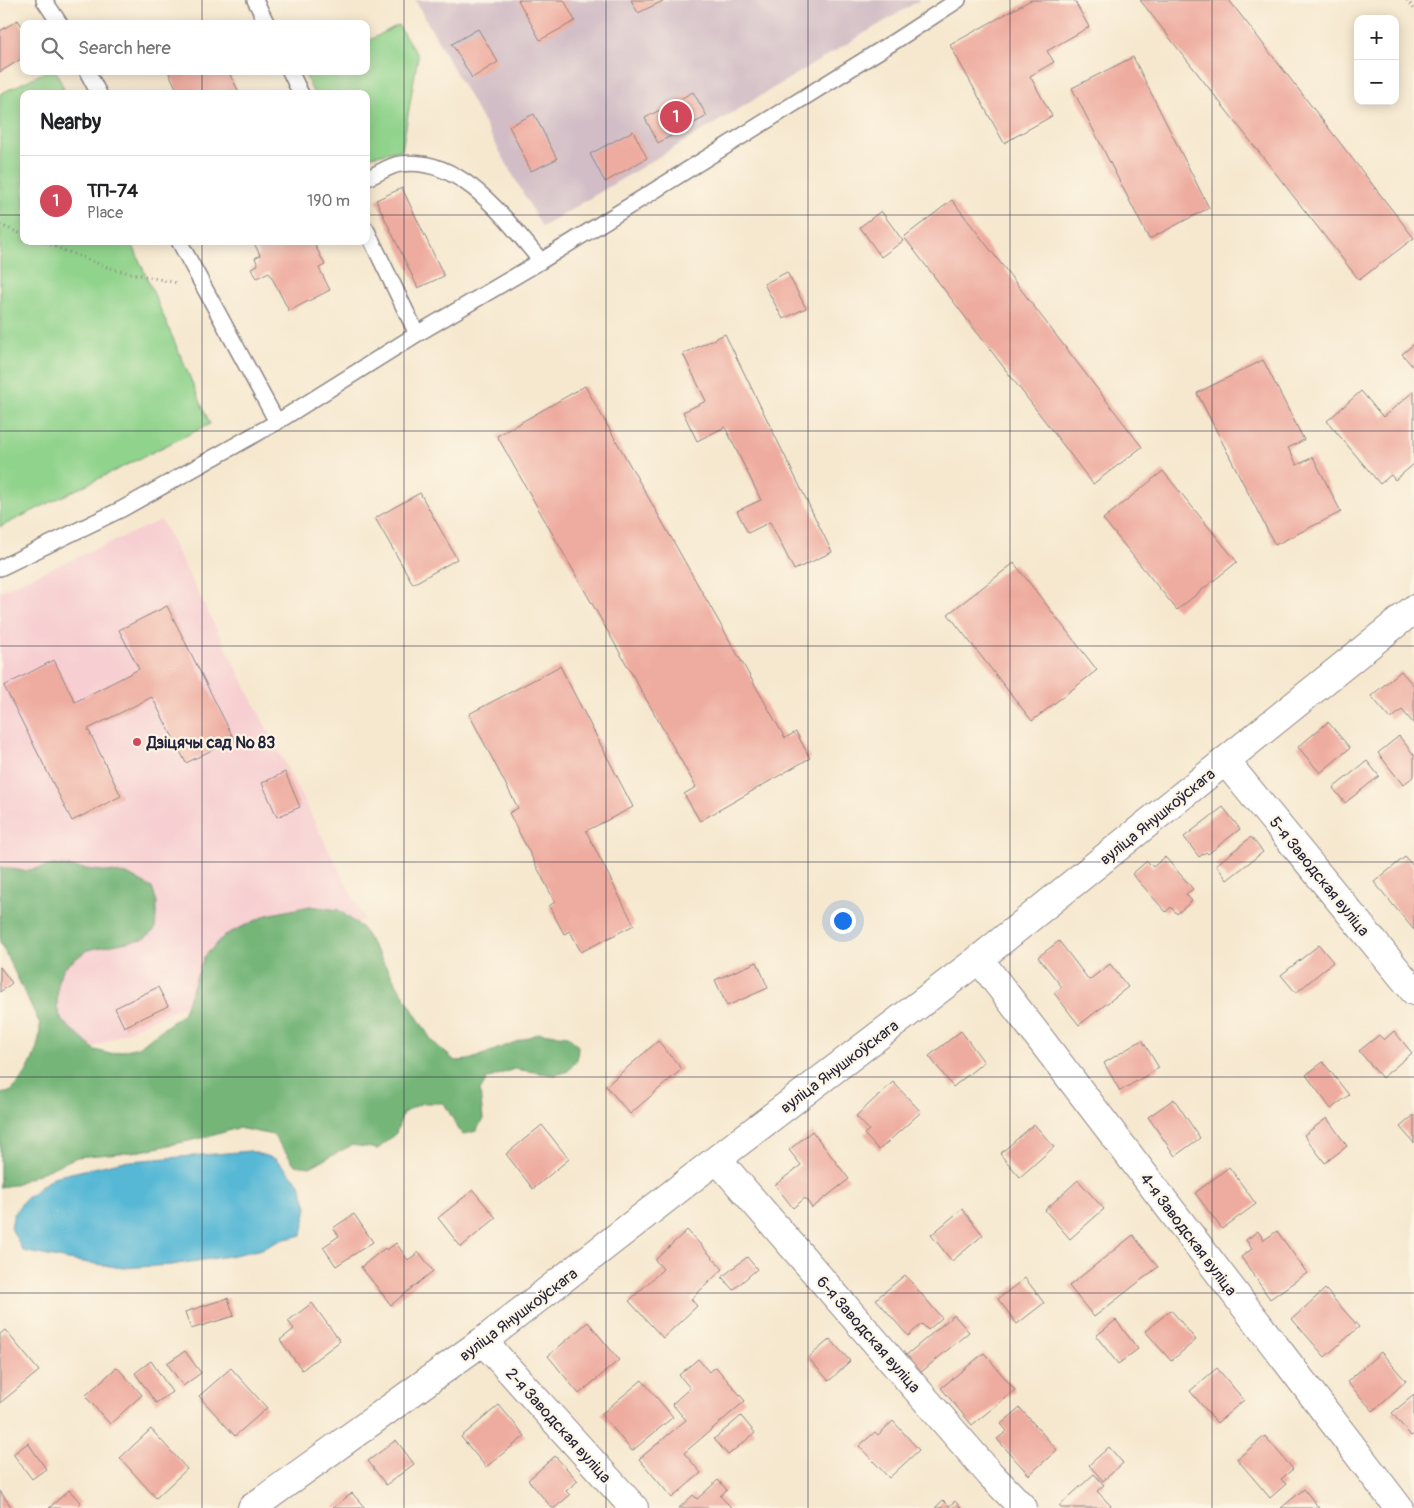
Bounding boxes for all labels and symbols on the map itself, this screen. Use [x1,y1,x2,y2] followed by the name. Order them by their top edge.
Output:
[660,98,692,136] pin: 1
[146,733,275,753] place label: Дзіцячы сад № 83
[131,736,143,748] marker: Дзіцячы сад № 83
[1096,764,1219,869] street label: вуліца Янушкоўскага
[1265,813,1374,940] street label: 5-я Заводская вуліца
[830,908,856,934] your location
[777,1016,903,1118] street label: вуліца Янушкоўскага
[1136,1169,1241,1300] street label: 4-я Заводская вуліца
[456,1264,582,1366] street label: вуліца Янушкоўскага
[812,1272,924,1397] street label: 6-я Заводская вуліца
[501,1364,615,1487] street label: 2-я Заводская вуліца

